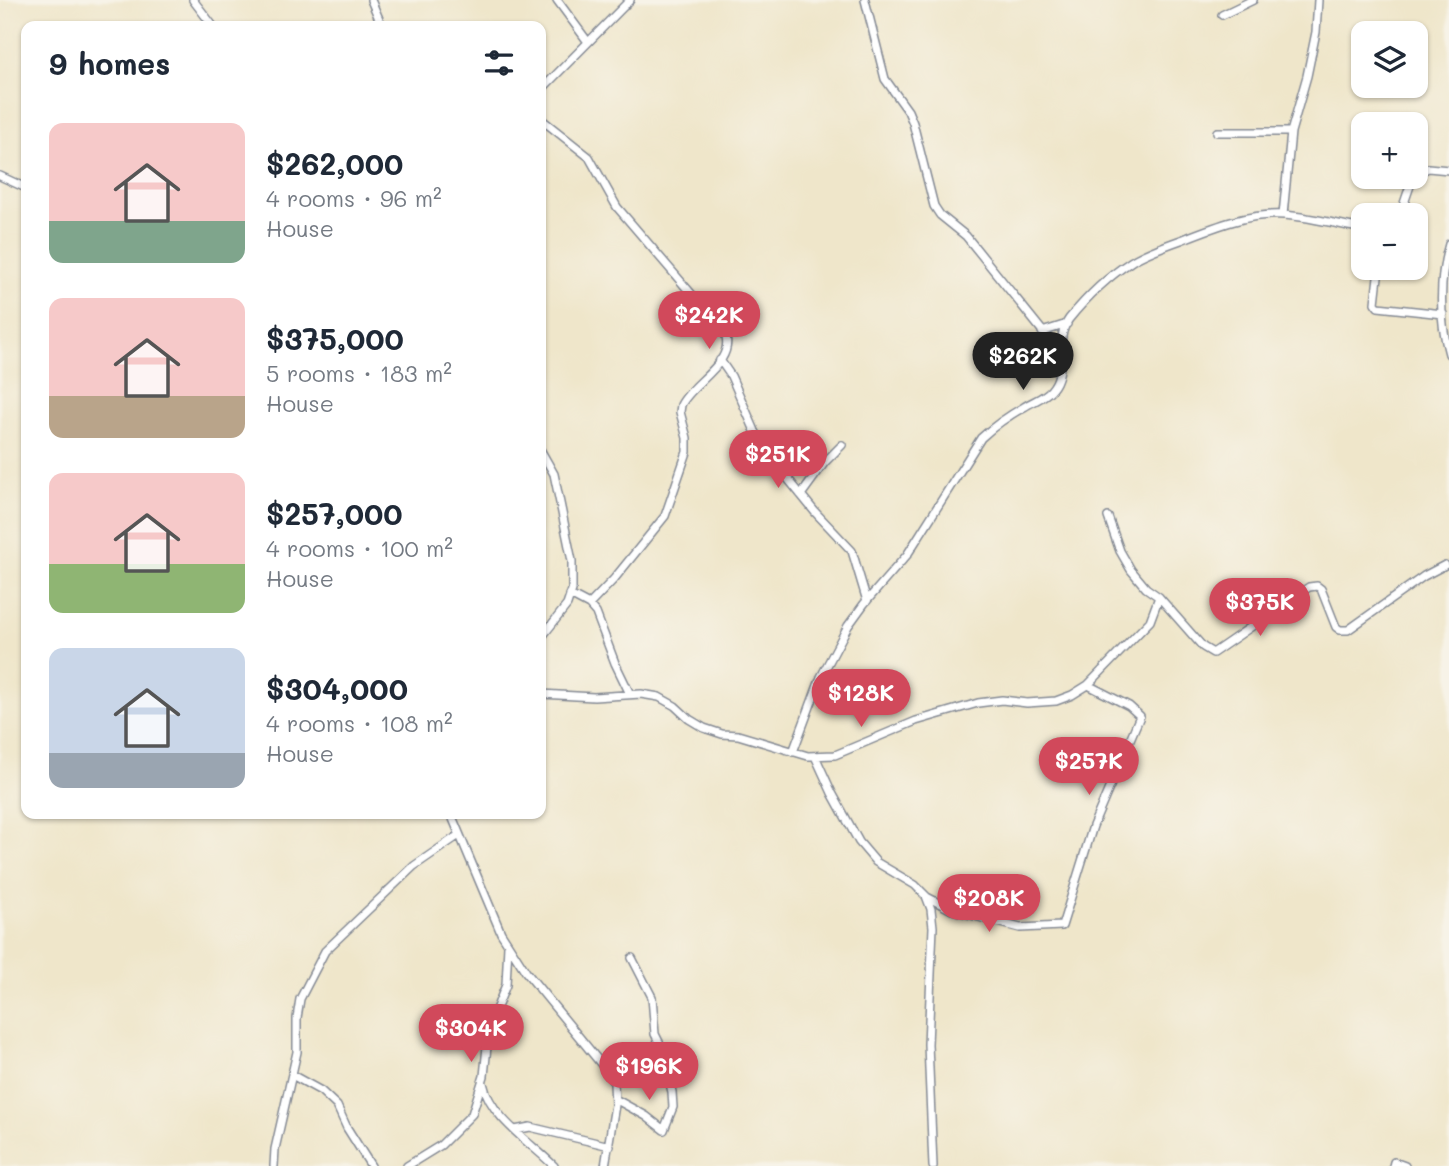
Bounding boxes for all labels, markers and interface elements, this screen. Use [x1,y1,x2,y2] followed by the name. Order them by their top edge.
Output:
[1351,21,1428,280] map controls
[1351,21,1428,98] button: layers
[49,43,170,83] text: 9 homes
[480,44,518,82] icon: filters
[1351,112,1428,189] button: +
[266,143,403,183] text: $262,000
[105,151,189,235] icon: home
[266,183,442,213] text: 4 rooms · 96 m²
[1351,203,1428,280] button: −
[266,213,334,243] text: House
[660,292,758,351] pin: $242K
[674,299,744,329] text: $242K
[266,318,404,358] text: $375,000
[105,326,189,410] icon: home
[974,332,1072,392] pin: $262K
[989,340,1057,370] text: $262K
[266,358,452,388] text: 5 rooms · 183 m²
[266,388,334,418] text: House
[729,430,827,490] pin: $251K
[745,438,811,468] text: $251K
[266,493,403,533] text: $257,000
[105,501,189,585] icon: home
[266,533,453,563] text: 4 rooms · 100 m²
[266,563,334,593] text: House
[1211,578,1309,638] pin: $375K
[1225,586,1295,616] text: $375K
[266,668,408,708] text: $304,000
[812,670,910,729] pin: $128K
[105,676,189,760] icon: home
[828,677,894,707] text: $128K
[266,708,453,738] text: 4 rooms · 108 m²
[266,738,334,768] text: House
[1040,738,1138,797] pin: $257K
[1055,745,1123,775] text: $257K
[940,874,1038,934] pin: $208K
[953,882,1025,912] text: $208K
[422,1004,520,1064] pin: $304K
[435,1012,507,1042] text: $304K
[600,1042,698,1102] pin: $196K
[615,1050,683,1080] text: $196K

